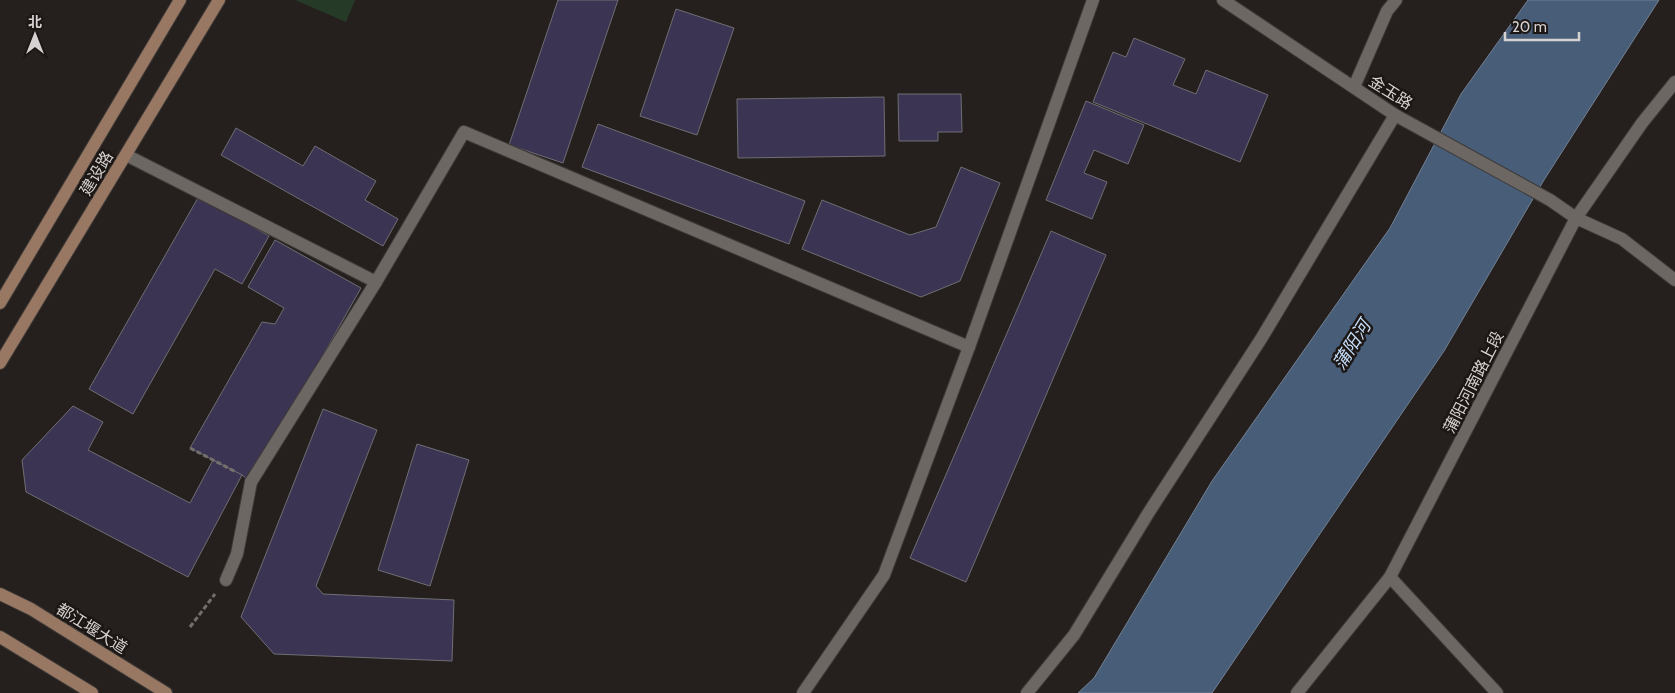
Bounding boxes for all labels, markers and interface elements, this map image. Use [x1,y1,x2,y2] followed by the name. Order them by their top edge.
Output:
[10,10,60,60] north arrow
[1505,10,1579,42] scale bar
[28,13,42,31] text: 北
[1512,18,1547,36] text: 20 m
[1365,72,1416,113] street label: 金玉路
[76,148,117,199] street label: 建设路
[1328,314,1377,374] water label: 蒲阳河
[1440,328,1507,436] street label: 蒲阳河南路上段
[53,599,131,658] street label: 都江堰大道

